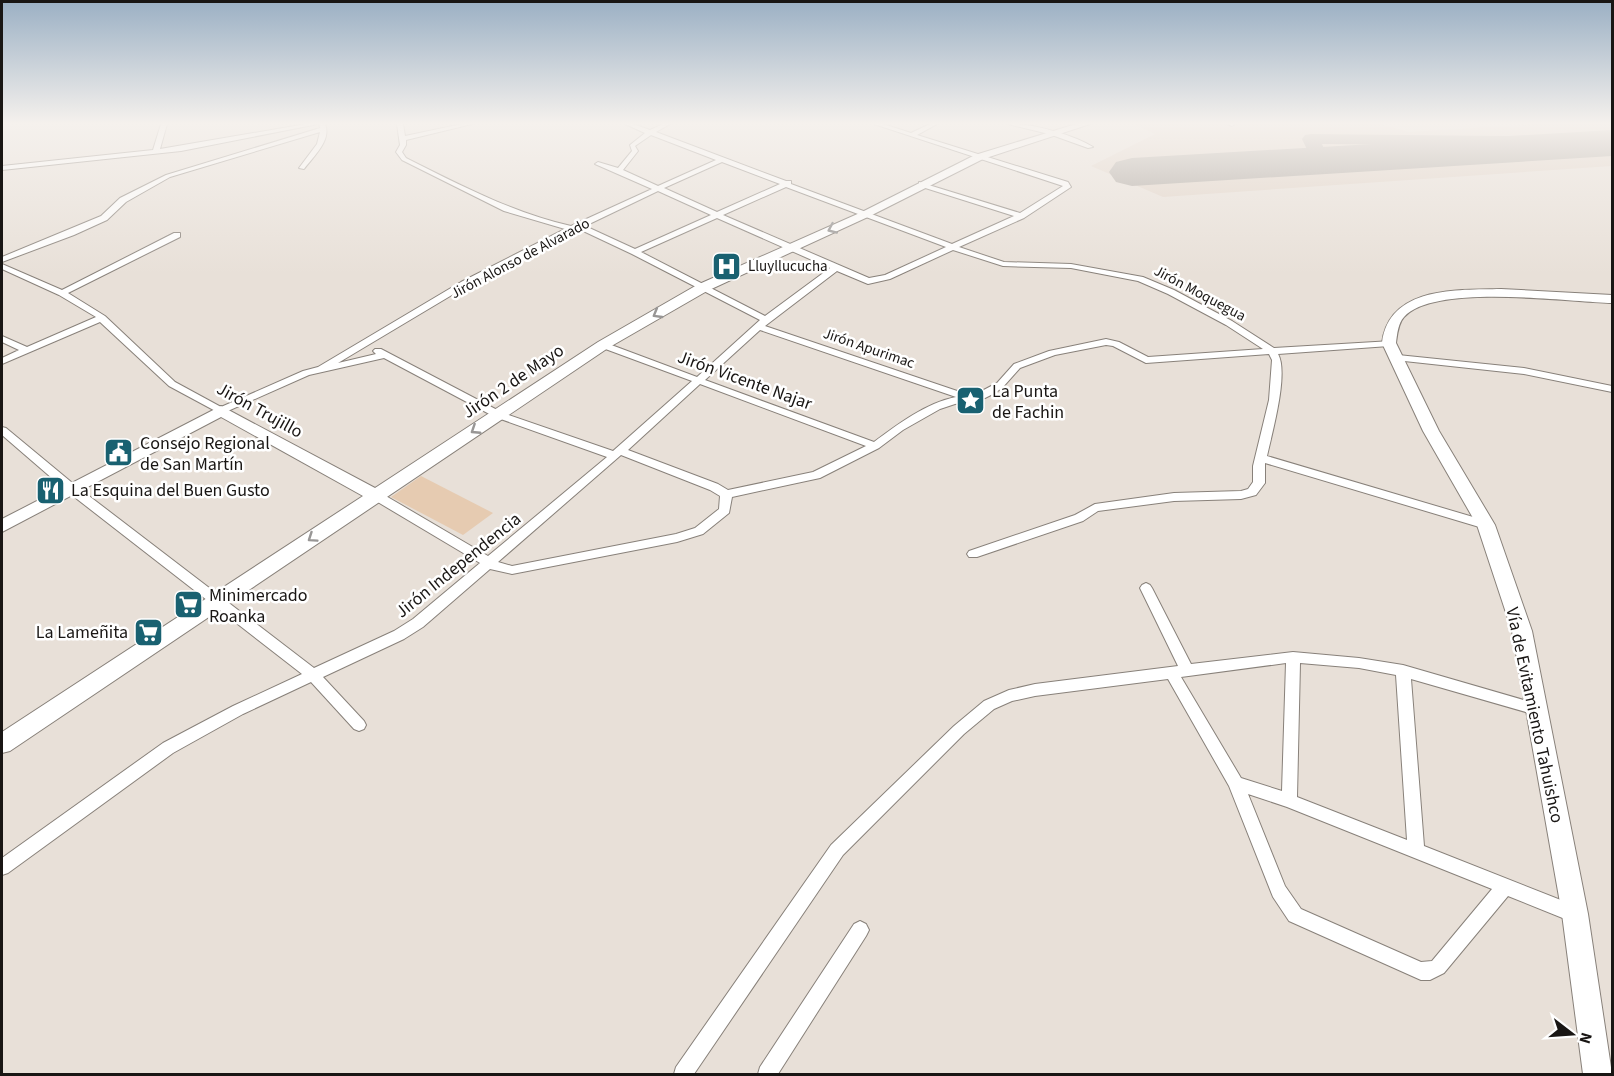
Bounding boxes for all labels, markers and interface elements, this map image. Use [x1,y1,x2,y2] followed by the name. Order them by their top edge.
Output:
[447,213,594,304] street label: Jirón Alonso de Alvarado
[828,222,839,234] one-way arrow
[711,250,743,282] hospital icon: Lluyllucucha
[748,256,828,277] place label: Lluyllucucha
[1150,260,1249,327] street label: Jirón Moquegua
[653,306,663,318] one-way arrow
[820,323,918,374] street label: Jirón Apurimac
[458,338,569,425] street label: Jirón 2 de Mayo
[674,345,816,417] street label: Jirón Vicente Najar
[212,376,307,444] street label: Jirón Trujillo
[992,379,1064,425] place label: La Punta de Fachin
[955,385,987,417] place icon: La Punta de Fachin
[471,423,482,434] one-way arrow
[140,431,270,477] place label: Consejo Regional de San Martín
[103,437,135,469] public building icon: Consejo Regional de San Martín
[34,474,66,506] restaurant icon: La Esquina del Buen Gusto
[71,478,270,503] place label: La Esquina del Buen Gusto
[390,507,526,624] street label: Jirón Independencia
[308,530,319,541] one-way arrow
[209,583,308,629] place label: Minimercado Roanka
[172,589,204,621] supermarket icon: Minimercado Roanka
[1499,605,1570,825] street label: Vía de Evitamiento Tahuishco
[133,616,165,648] supermarket icon: La Lameñita
[36,620,128,645] place label: La Lameñita
[1542,1004,1602,1064] north arrow
[1573,1030,1597,1046] text: N

